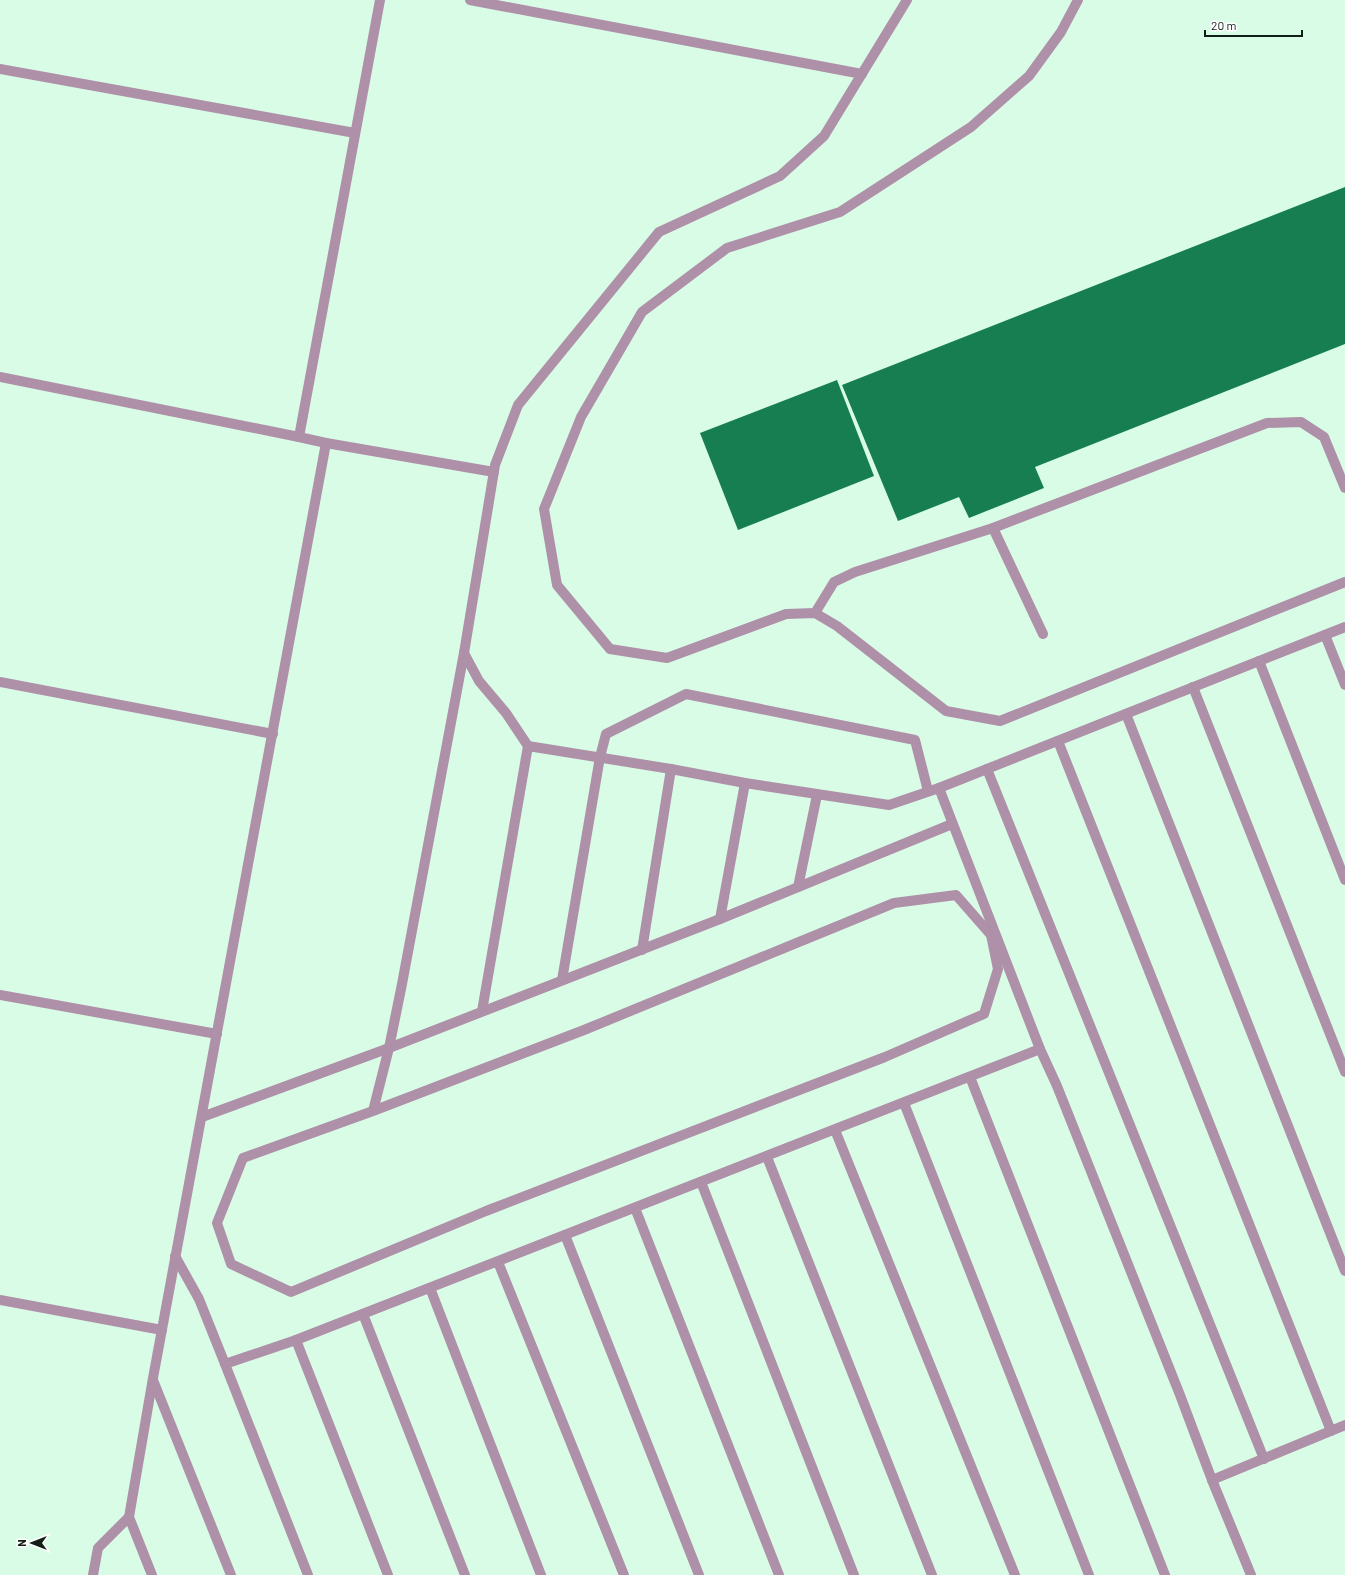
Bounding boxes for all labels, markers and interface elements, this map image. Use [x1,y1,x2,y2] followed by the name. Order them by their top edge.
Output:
[1205,12,1302,38] scale bar
[1211,18,1237,32] text: 20 m
[12,1523,52,1563] north arrow
[15,1539,28,1547] text: N

